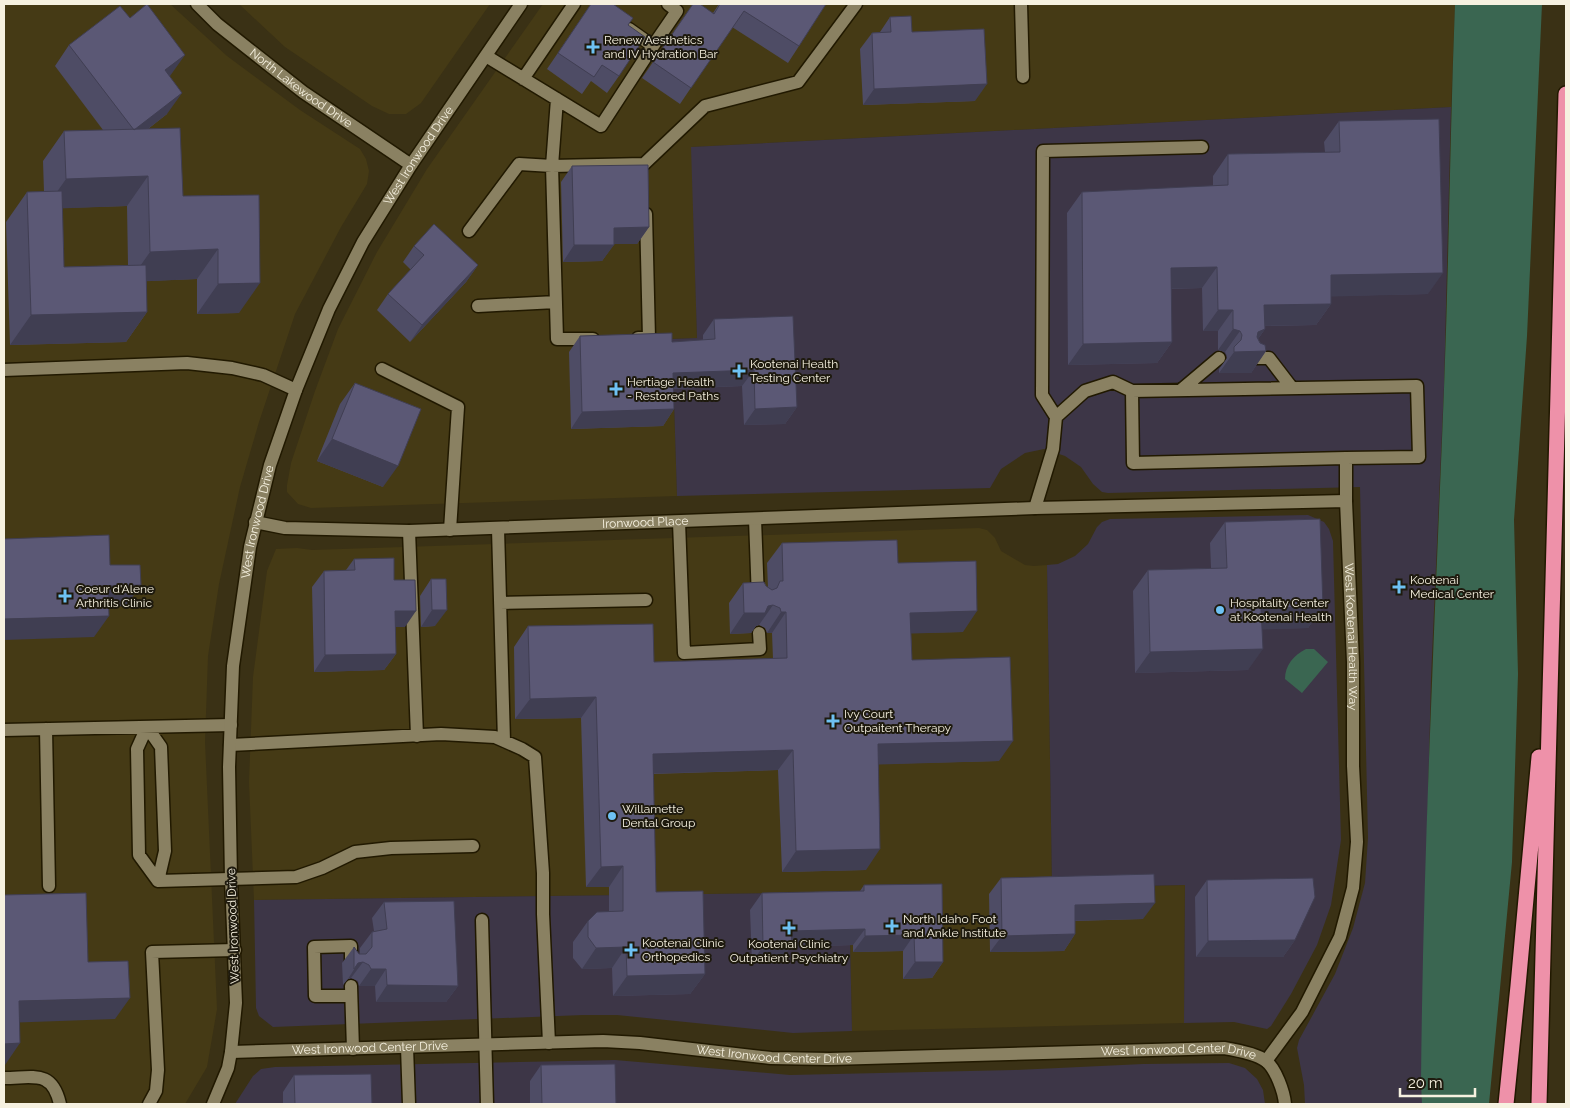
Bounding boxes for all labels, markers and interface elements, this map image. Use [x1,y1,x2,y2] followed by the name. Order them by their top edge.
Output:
[604,33,718,61] place label: Renew Aesthetics and IV Hydration Bar
[586,40,600,54] marker: Renew Aesthetics and IV Hydration Bar
[247,46,355,130] street label: North Lakewood Drive
[381,103,456,208] street label: West Ironwood Drive
[750,357,838,385] place label: Kootenai Health Testing Center
[732,364,746,378] marker: Kootenai Health Testing Center
[627,375,719,403] place label: Hertiage Health - Restored Paths
[609,382,623,396] marker: Hertiage Health - Restored Paths
[239,464,277,579] street label: West Ironwood Drive
[602,514,689,531] street label: Ironwood Place
[1342,563,1360,711] street label: West Kootenai Health Way
[1410,573,1495,601] place label: Kootenai Medical Center
[1392,580,1406,594] marker: Kootenai Medical Center
[76,582,154,610] place label: Coeur d'Alene Arthritis Clinic
[58,589,72,603] marker: Coeur d'Alene Arthritis Clinic
[1230,596,1332,624] place label: Hospitality Center at Kootenai Health
[1214,604,1226,616] marker: Hospitality Center at Kootenai Health
[844,707,952,735] place label: Ivy Court Outpaitent Therapy
[826,714,840,728] marker: Ivy Court Outpaitent Therapy
[622,802,695,830] place label: Willamette Dental Group
[606,810,618,822] marker: Willamette Dental Group
[224,868,242,984] street label: West Ironwood Drive
[903,912,1006,940] place label: North Idaho Foot and Ankle Institute
[885,919,899,933] marker: North Idaho Foot and Ankle Institute
[782,921,796,935] marker: Kootenai Clinic Outpatient Psychiatry
[642,936,724,964] place label: Kootenai Clinic Orthopedics
[730,937,849,965] place label: Kootenai Clinic Outpatient Psychiatry
[624,943,638,957] marker: Kootenai Clinic Orthopedics
[292,1039,448,1057] street label: West Ironwood Center Drive
[1101,1041,1258,1062] street label: West Ironwood Center Drive
[696,1043,852,1066] street label: West Ironwood Center Drive
[1400,1066,1475,1098] scale bar
[1408,1074,1443,1092] text: 20 m

